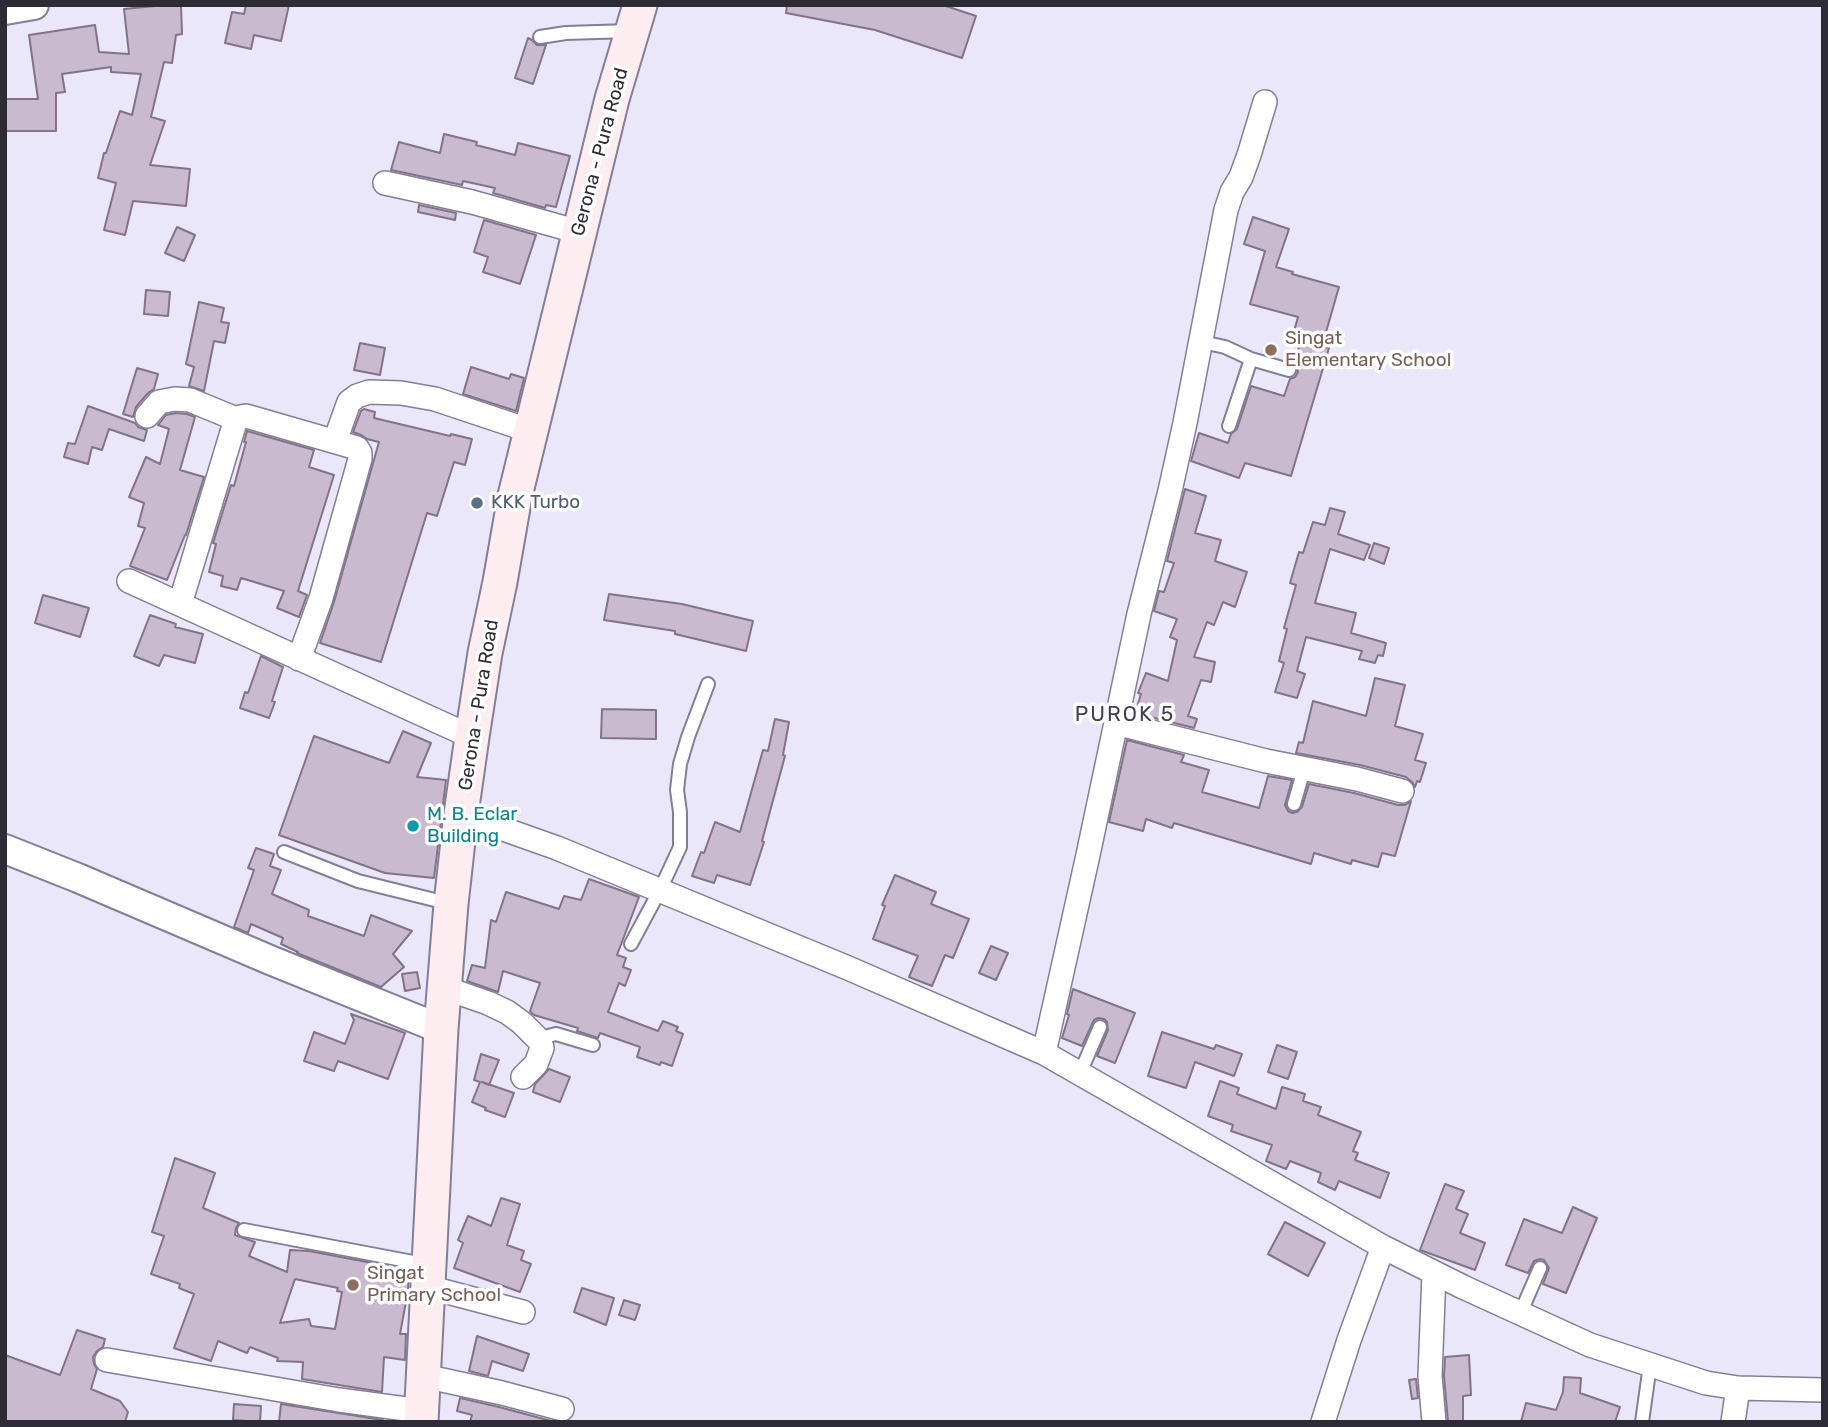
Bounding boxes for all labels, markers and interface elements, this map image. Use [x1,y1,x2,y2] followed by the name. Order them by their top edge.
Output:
[567,66,633,238] street label: Gerona - Pura Road
[1285,328,1451,372] place label: Singat Elementary School
[1263,342,1279,358] marker: Singat Elementary School
[491,492,580,514] place label: KKK Turbo
[469,495,485,511] marker: KKK Turbo
[454,618,504,792] street label: Gerona - Pura Road
[1076,702,1174,728] district label: PUROK 5
[427,804,518,848] place label: M. B. Eclar Building
[405,818,421,834] marker: M. B. Eclar Building
[367,1263,501,1307] place label: Singat Primary School
[345,1277,361,1293] marker: Singat Primary School

